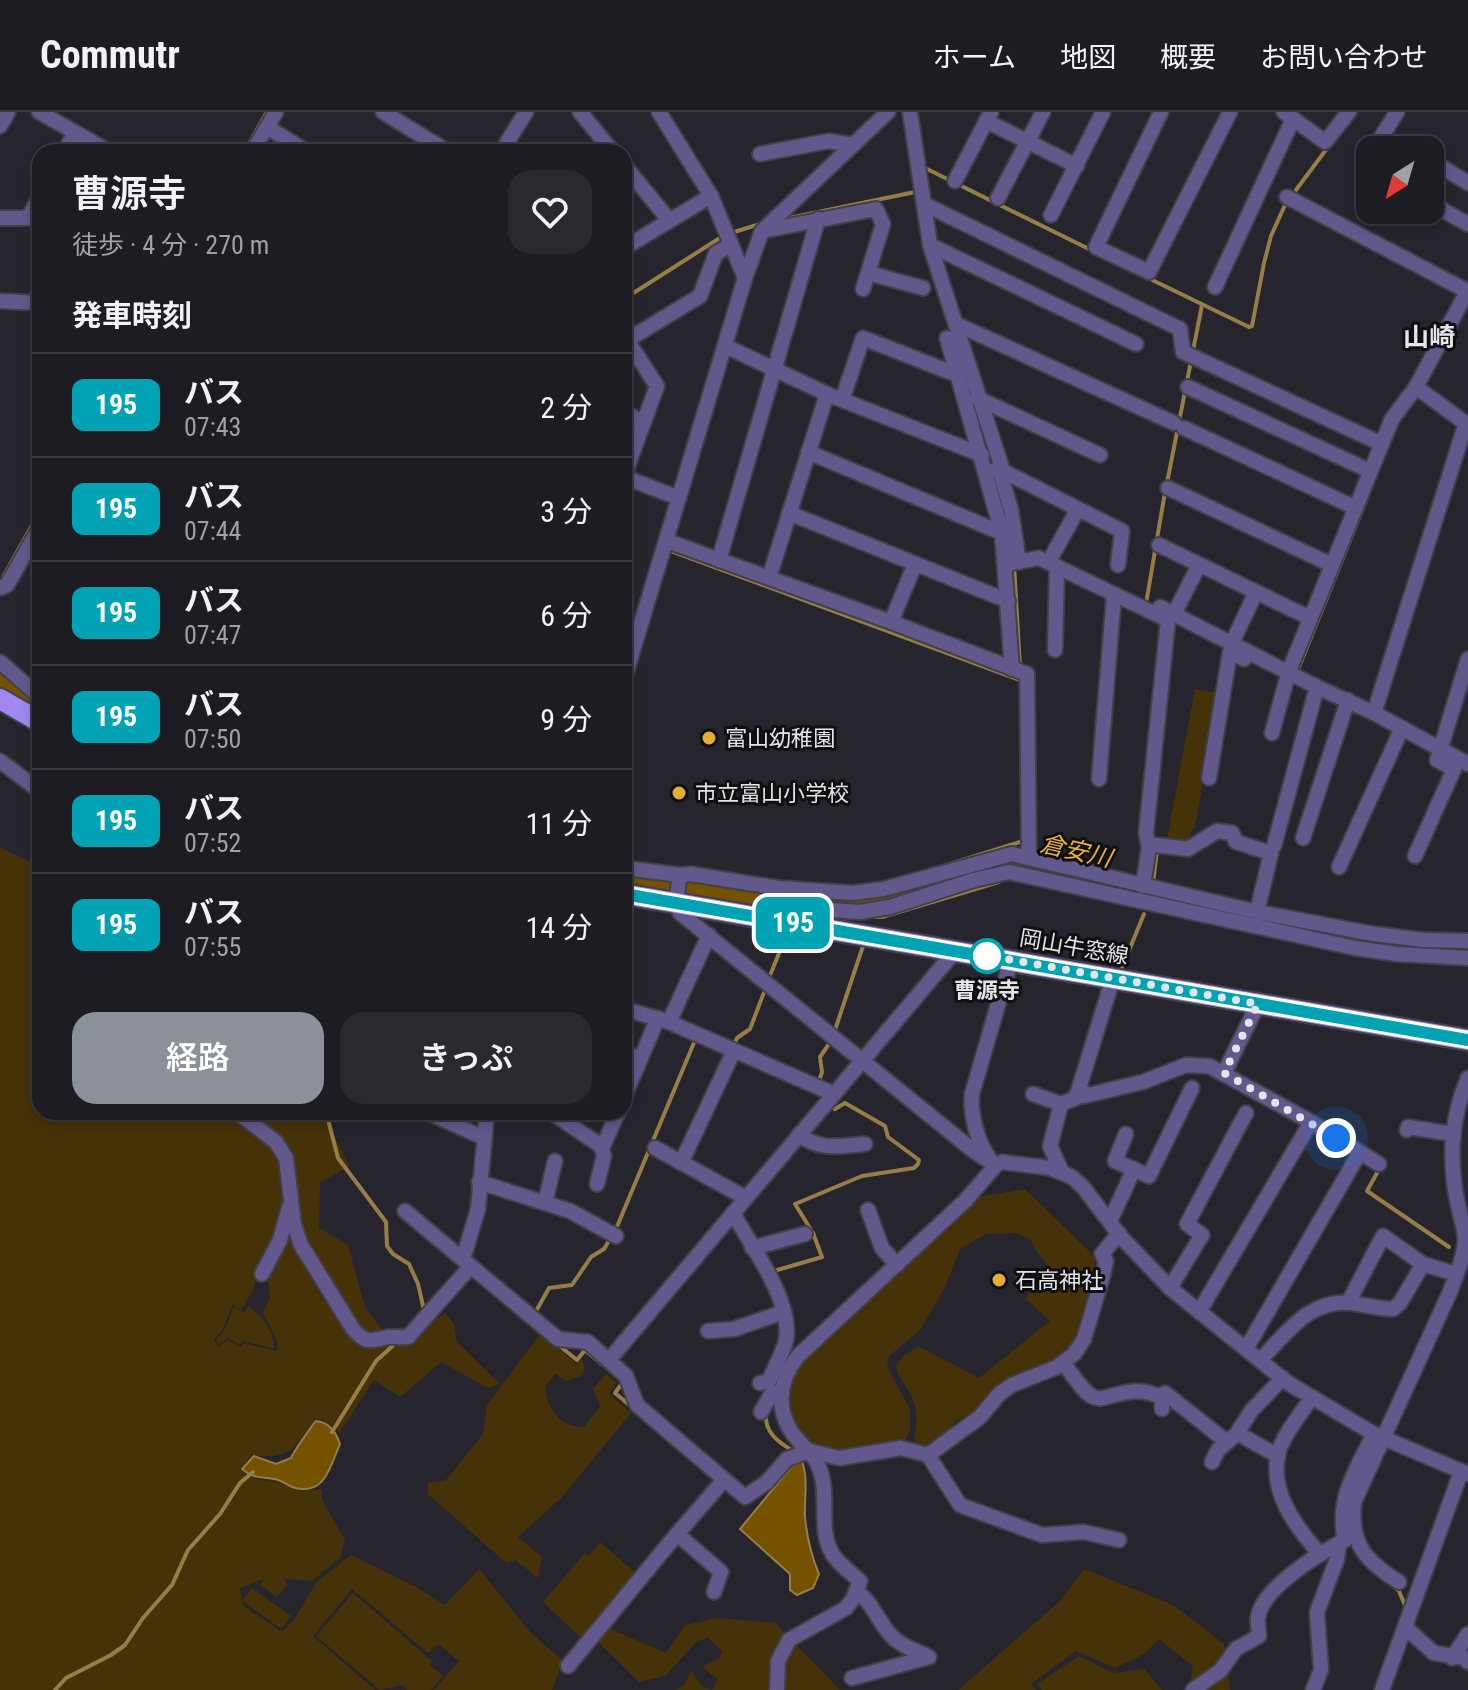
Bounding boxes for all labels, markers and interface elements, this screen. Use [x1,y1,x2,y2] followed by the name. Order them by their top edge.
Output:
[40,33,180,77] text: Commutr
[933,41,1016,74] text: ホーム
[1060,41,1116,74] text: 地図
[1160,41,1216,74] text: 概要
[1260,41,1428,74] text: お問い合わせ
[1356,136,1444,224] north arrow
[1356,136,1444,224] map controls
[508,170,592,254] button: heart
[72,172,186,216] text: 曹源寺
[72,230,269,260] text: 徒歩 · 4 分 · 270 m
[72,298,192,333] text: 発車時刻
[1403,322,1455,352] district label: 山崎
[184,375,244,410] text: バス
[95,388,137,421] text: 195
[540,390,592,425] text: 2 分
[184,412,241,442] text: 07:43
[184,479,244,514] text: バス
[95,492,137,525] text: 195
[540,494,592,529] text: 3 分
[184,516,241,546] text: 07:44
[184,583,244,618] text: バス
[95,596,137,629] text: 195
[540,598,592,633] text: 6 分
[184,620,241,650] text: 07:47
[184,687,244,722] text: バス
[95,700,137,733] text: 195
[540,702,592,737] text: 9 分
[184,724,241,754] text: 07:50
[725,726,835,751] place label: 富山幼稚園
[700,729,718,747] marker: 富山幼稚園
[695,781,849,806] place label: 市立富山小学校
[670,784,688,802] marker: 市立富山小学校
[184,791,244,826] text: バス
[95,804,137,837] text: 195
[525,806,592,841] text: 11 分
[184,828,241,858] text: 07:52
[1038,829,1117,873] water label: 倉安川
[184,895,244,930] text: バス
[747,897,839,949] line badge: 195
[772,906,814,939] text: 195
[95,908,137,941] text: 195
[525,910,592,945] text: 14 分
[1018,925,1130,969] street label: 岡山牛窓線
[184,932,241,962] text: 07:55
[970,939,1004,973] marker: 曹源寺
[954,978,1020,1003] place label: 曹源寺
[72,1012,324,1104] button: 経路
[340,1012,592,1104] button: きっぷ
[1316,1118,1356,1158] your location
[1015,1268,1103,1293] place label: 石高神社
[990,1271,1008,1289] marker: 石高神社

